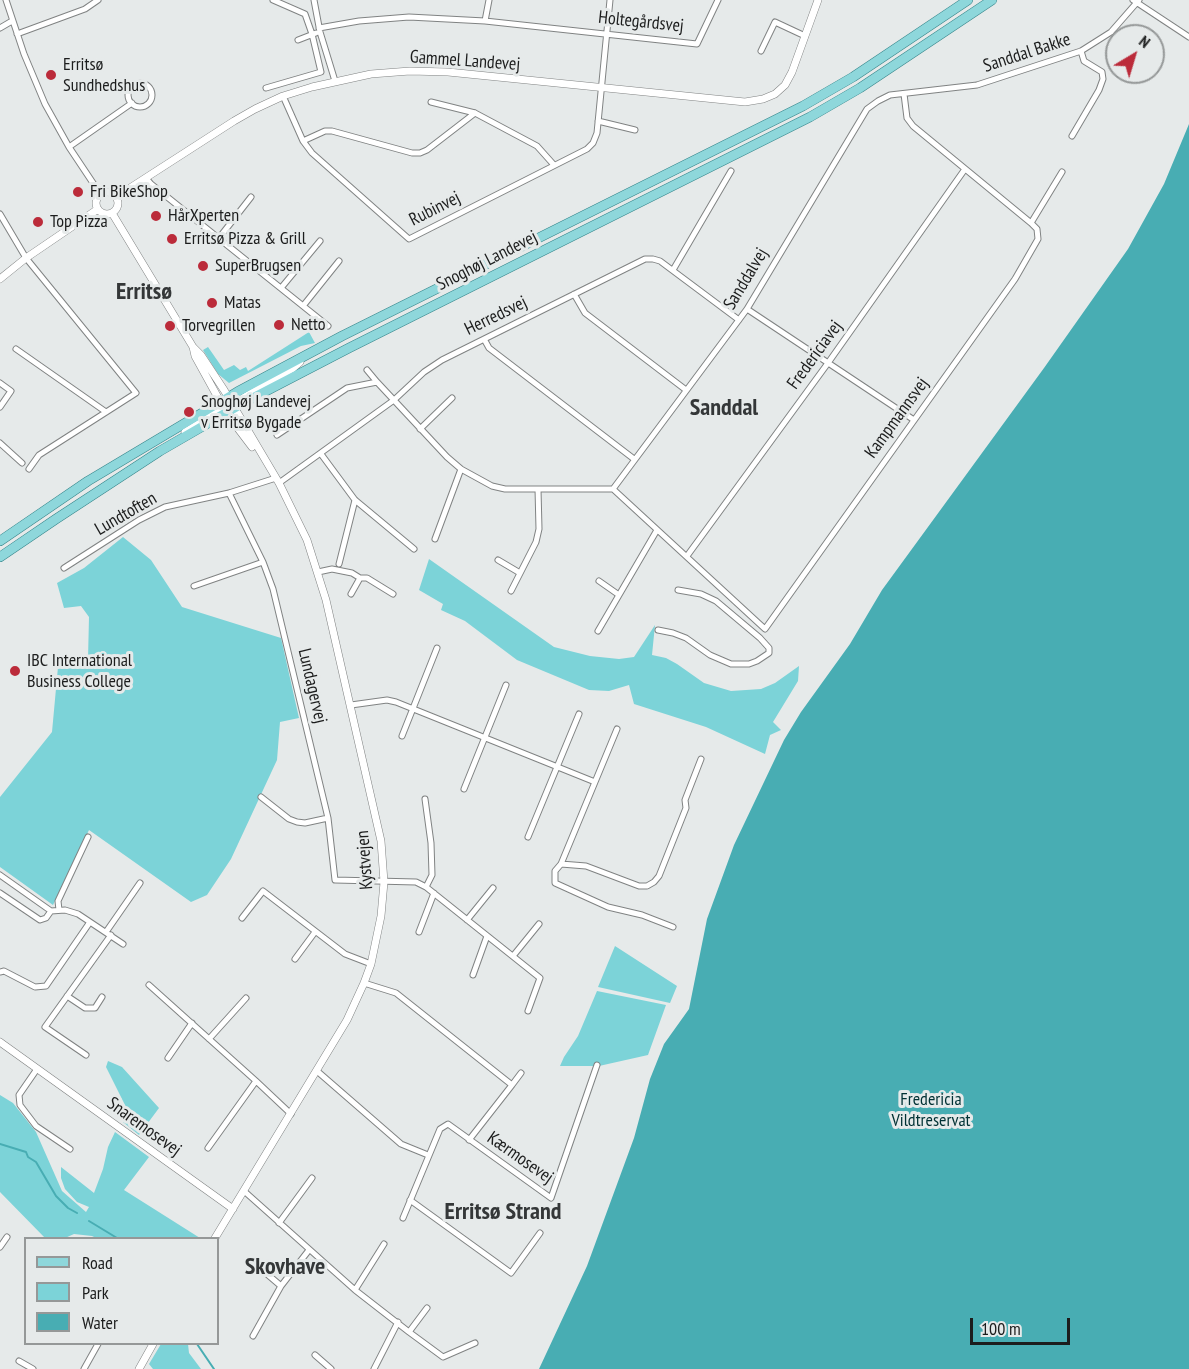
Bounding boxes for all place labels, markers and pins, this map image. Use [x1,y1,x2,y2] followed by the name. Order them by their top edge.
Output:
[63,54,145,97] place label: Erritsø Sundhedshus
[44,68,58,82] marker: Erritsø Sundhedshus
[90,181,168,203] place label: Fri BikeShop
[71,185,85,199] marker: Fri BikeShop
[168,205,239,227] place label: HårXperten
[149,209,163,223] marker: HårXperten
[50,211,108,233] place label: Top Pizza
[31,215,45,229] marker: Top Pizza
[184,228,306,250] place label: Erritsø Pizza & Grill
[165,232,179,246] marker: Erritsø Pizza & Grill
[215,255,301,277] place label: SuperBrugsen
[196,259,210,273] marker: SuperBrugsen
[224,292,261,314] place label: Matas
[205,296,219,310] marker: Matas
[291,314,326,336] place label: Netto
[182,315,256,337] place label: Torvegrillen
[272,318,286,332] marker: Netto
[163,319,177,333] marker: Torvegrillen
[201,391,311,434] place label: Snoghøj Landevej v Erritsø Bygade
[182,405,196,419] marker: Snoghøj Landevej v Erritsø Bygade
[27,650,132,692] place label: IBC International Business College
[8,664,22,678] marker: IBC International Business College

